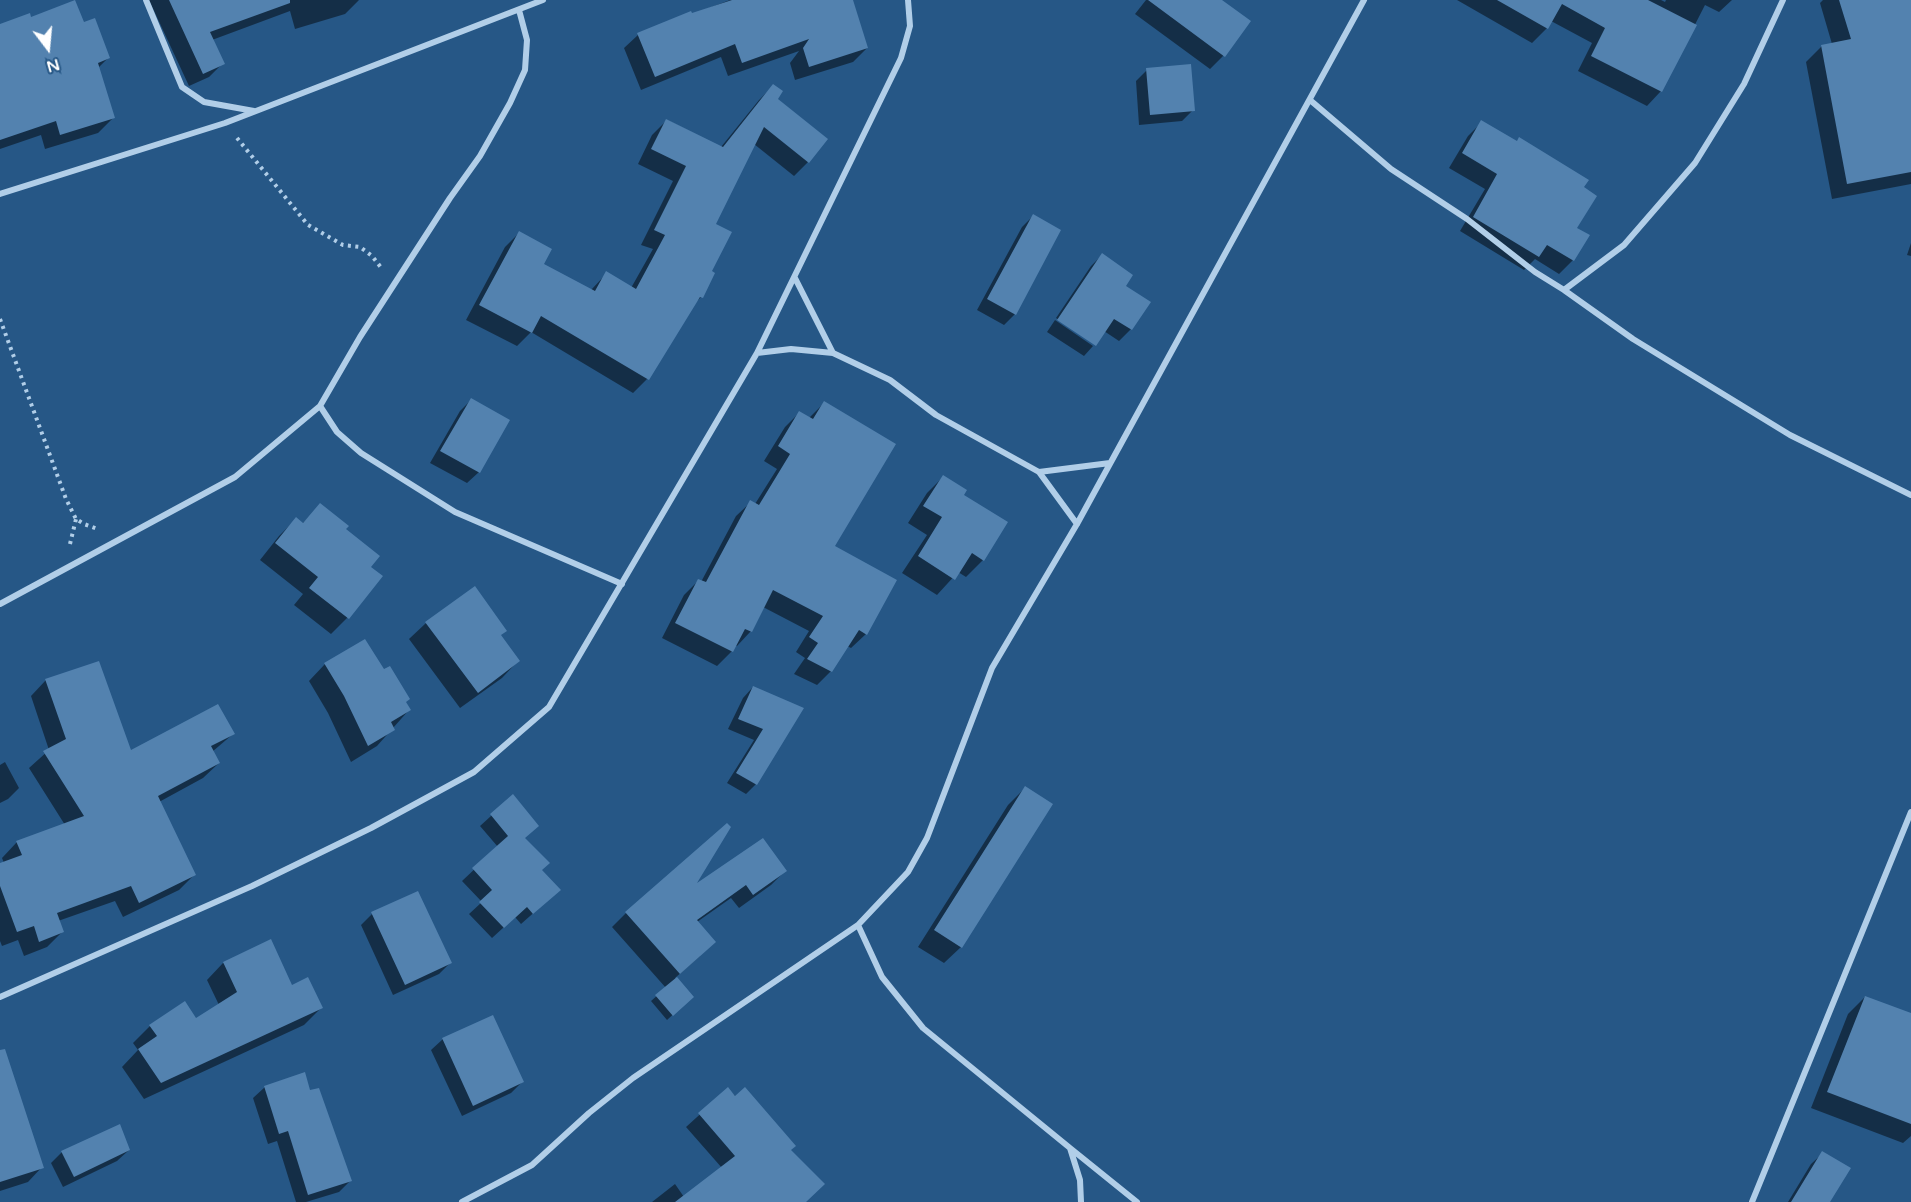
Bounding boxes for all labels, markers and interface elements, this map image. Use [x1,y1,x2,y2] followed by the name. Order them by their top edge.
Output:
[18,18,78,78] north arrow
[44,54,62,77] text: N

